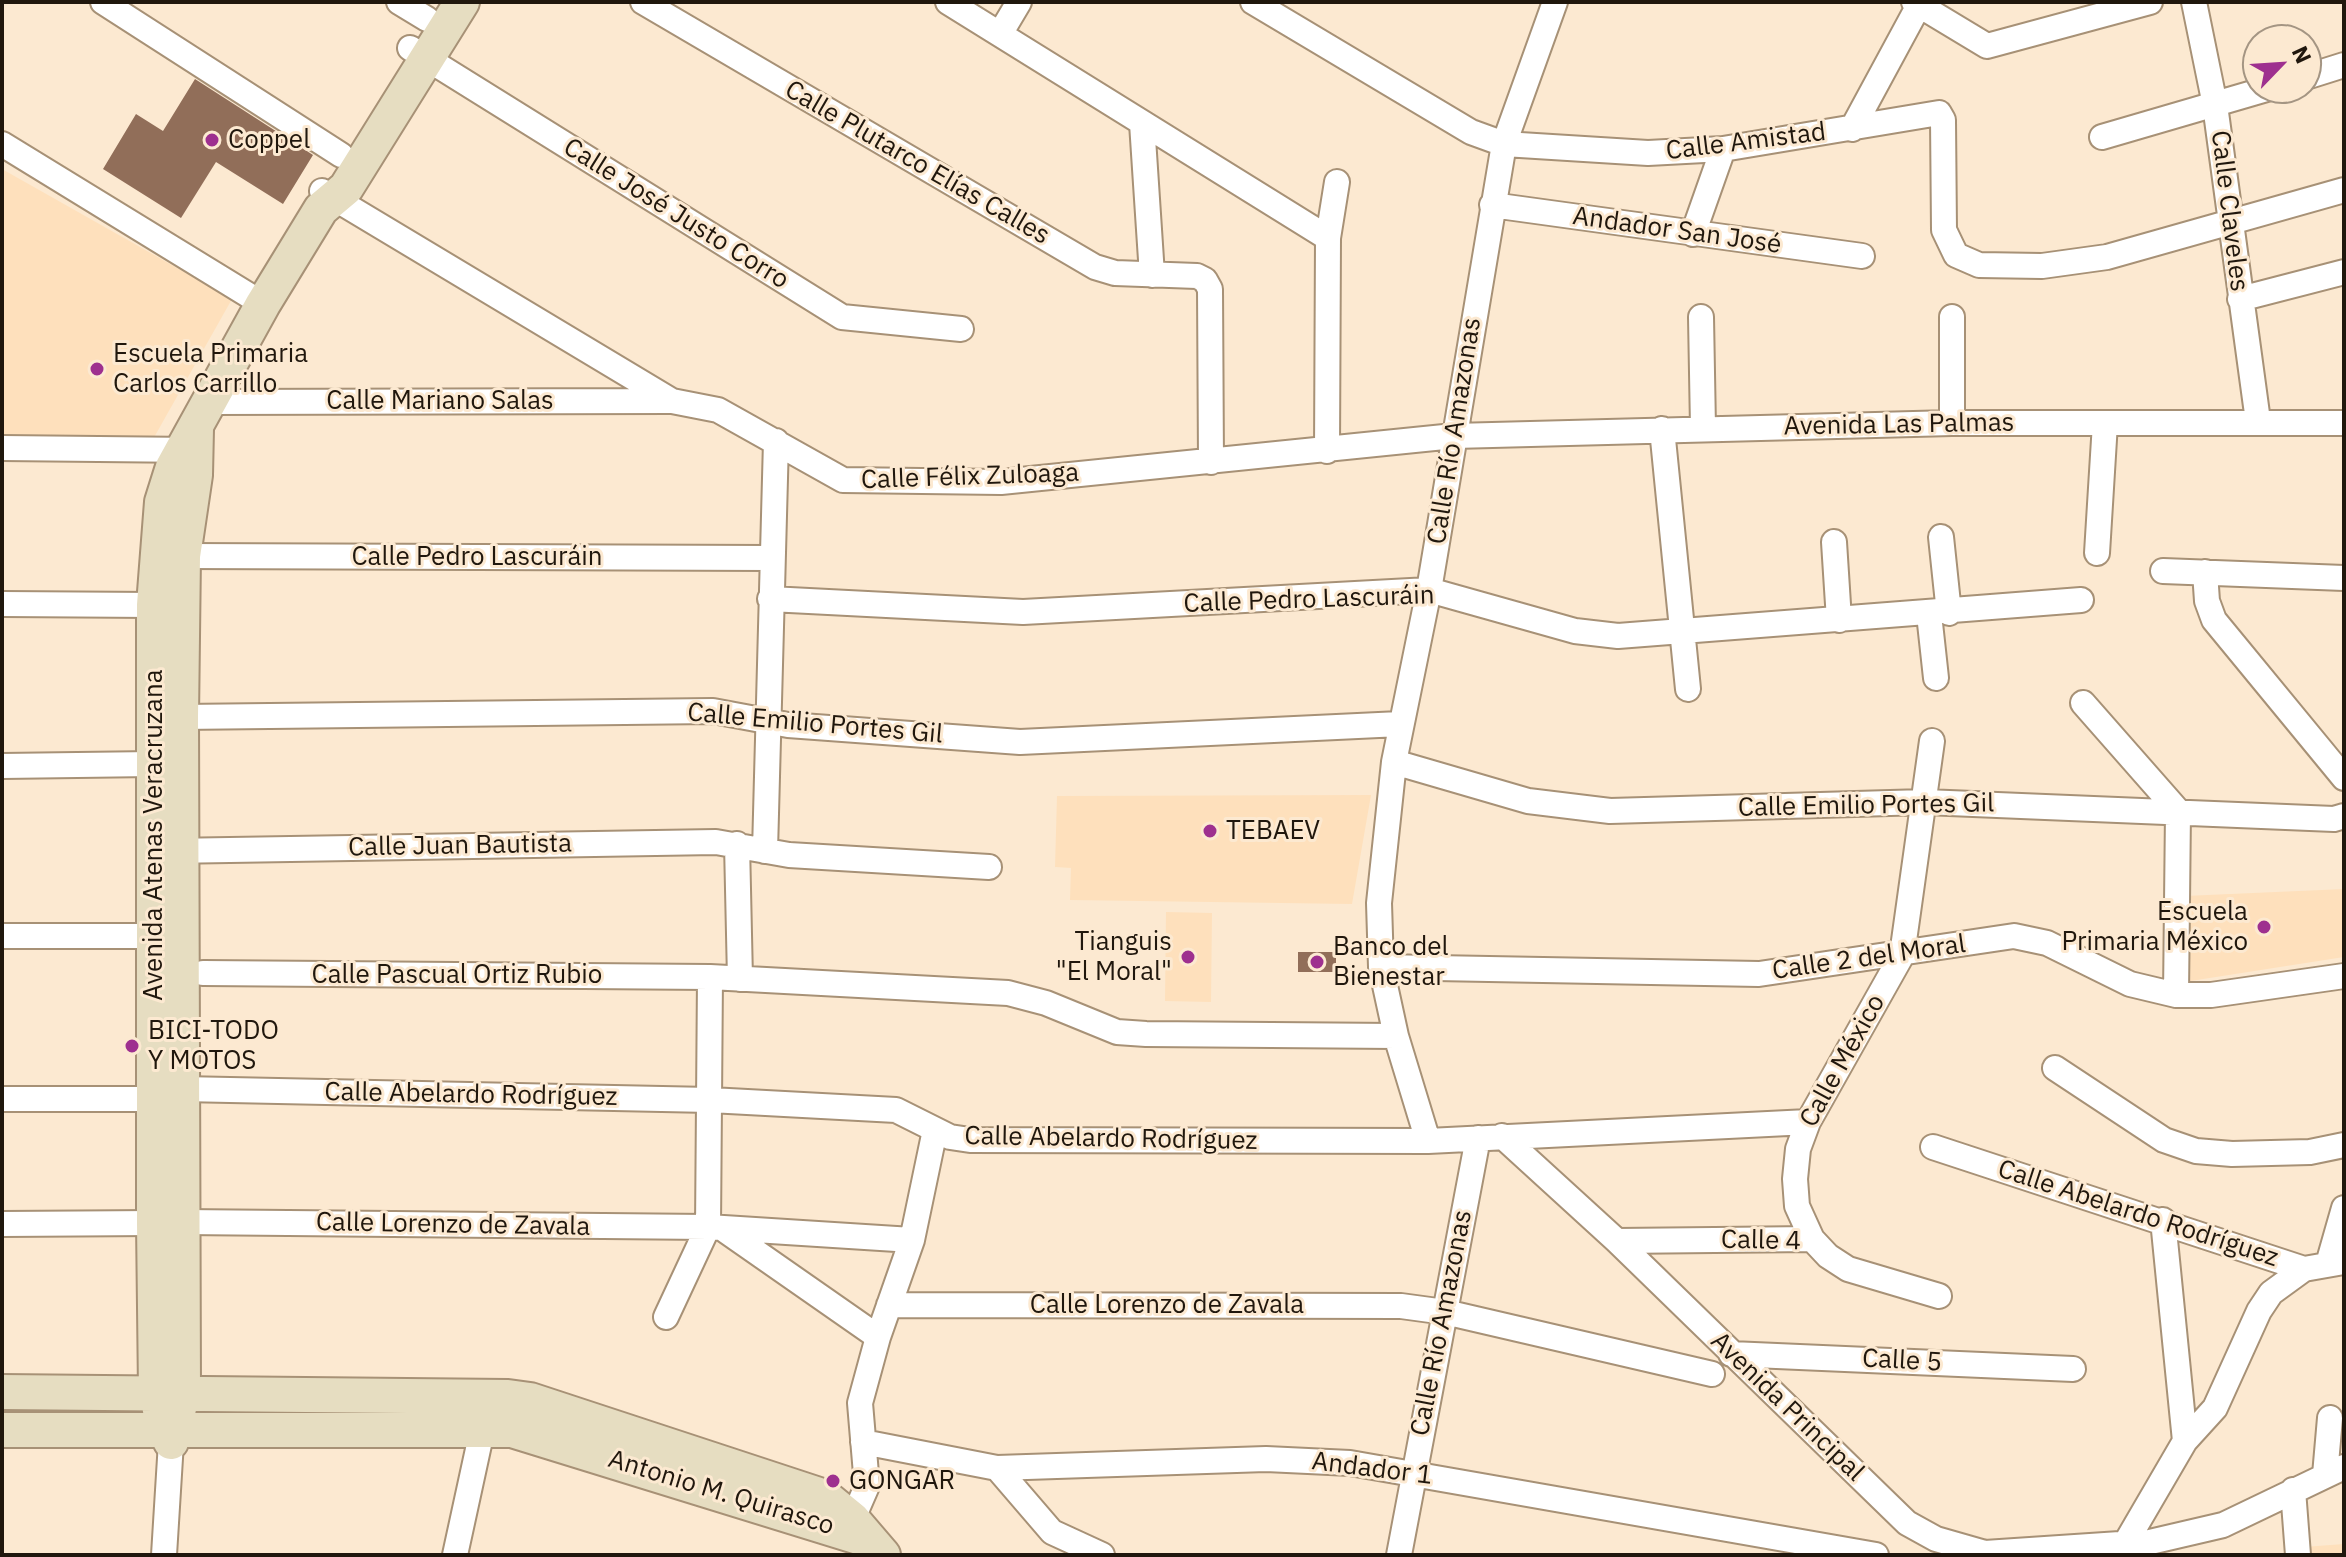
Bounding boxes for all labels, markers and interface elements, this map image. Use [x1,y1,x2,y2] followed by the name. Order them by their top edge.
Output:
[2242,24,2322,104] north arrow
[2286,41,2319,68] text: N
[779,74,1055,252] street label: Calle Plutarco Elías Calles
[1664,117,1828,167] street label: Calle Amistad
[228,124,310,156] place label: Coppel
[2204,129,2254,293] street label: Calle Claveles
[203,131,221,149] marker: Coppel
[558,132,794,296] street label: Calle José Justo Corro
[1571,201,1783,261] street label: Andador San José
[1422,315,1488,547] street label: Calle Río Amazonas
[113,338,308,400] place label: Escuela Primaria Carlos Carrillo
[88,360,106,378] marker: Escuela Primaria Carlos Carrillo
[326,385,554,417] street label: Calle Mariano Salas
[1783,407,2015,443] street label: Avenida Las Palmas
[860,458,1080,496] street label: Calle Félix Zuloaga
[351,541,603,573] street label: Calle Pedro Lascuráin
[1183,580,1435,620] street label: Calle Pedro Lascuráin
[138,669,170,1001] street label: Avenida Atenas Veracruzana
[686,697,944,751] street label: Calle Emilio Portes Gil
[1738,788,1994,824] street label: Calle Emilio Portes Gil
[1226,815,1320,847] place label: TEBAEV
[1201,822,1219,840] marker: TEBAEV
[348,828,572,864] street label: Calle Juan Bautista
[2062,896,2248,958] place label: Escuela Primaria México
[2255,918,2273,936] marker: Escuela Primaria México
[1056,926,1172,988] place label: Tianguis "El Moral"
[1770,929,1968,987] street label: Calle 2 del Moral
[1333,931,1449,992] place label: Banco del Bienestar
[1179,948,1197,966] marker: Tianguis "El Moral"
[1308,953,1326,971] marker: Banco del Bienestar
[312,959,602,991] street label: Calle Pascual Ortiz Rubio
[1794,989,1892,1133] street label: Calle México
[148,1015,279,1076] place label: BICI-TODO Y MOTOS
[123,1037,141,1055] marker: BICI-TODO Y MOTOS
[324,1077,618,1113] street label: Calle Abelardo Rodríguez
[964,1121,1258,1157] street label: Calle Abelardo Rodríguez
[1994,1154,2282,1274] street label: Calle Abelardo Rodríguez
[316,1207,590,1243] street label: Calle Lorenzo de Zavala
[1405,1208,1479,1438] street label: Calle Río Amazonas
[1721,1225,1801,1257] street label: Calle 4
[1030,1289,1304,1321] street label: Calle Lorenzo de Zavala
[1704,1326,1870,1488] street label: Avenida Principal
[1861,1343,1943,1379] street label: Calle 5
[604,1444,838,1542] street label: Antonio M. Quirasco
[1310,1446,1434,1492] street label: Andador 1
[849,1465,955,1497] place label: GONGAR
[824,1472,842,1490] marker: GONGAR

